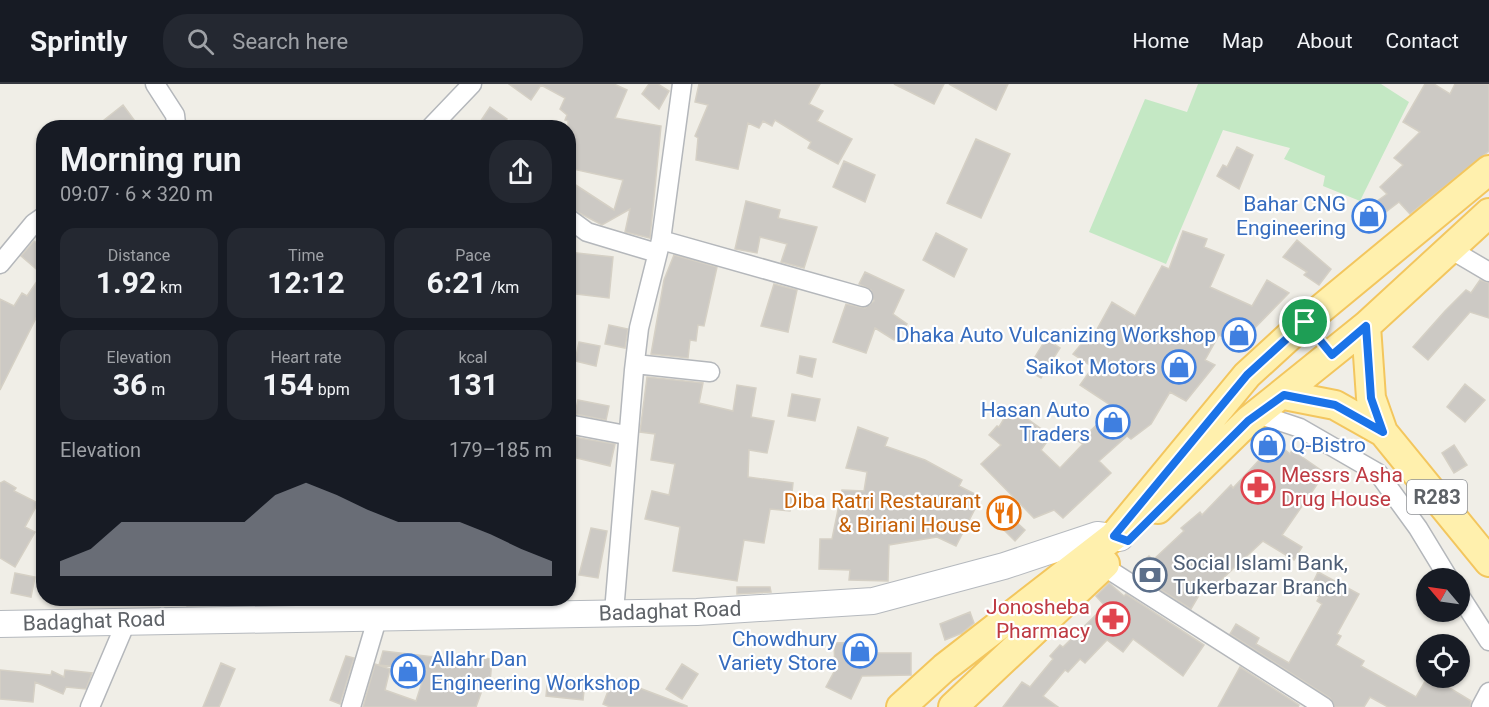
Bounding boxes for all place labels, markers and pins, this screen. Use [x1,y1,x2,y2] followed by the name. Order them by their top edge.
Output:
[1236,192,1346,240] place label: Bahar CNG Engineering
[1351,198,1387,234] shop icon: Bahar CNG Engineering
[1279,296,1330,347] pin
[1221,317,1257,353] shop icon: Dhaka Auto Vulcanizing Workshop
[896,323,1216,347] place label: Dhaka Auto Vulcanizing Workshop
[1161,349,1197,385] shop icon: Saikot Motors
[1025,355,1156,379] place label: Saikot Motors
[981,398,1090,446] place label: Hasan Auto Traders
[1095,404,1131,440] shop icon: Hasan Auto Traders
[1250,427,1286,463] shop icon: Q-Bistro
[1291,433,1366,457] place label: Q-Bistro
[1281,463,1403,511] place label: Messrs Asha Drug House
[1240,469,1276,505] pharmacy icon: Messrs Asha Drug House
[784,489,981,537] place label: Diba Ratri Restaurant & Biriani House
[986,495,1022,531] restaurant icon: Diba Ratri Restaurant & Biriani House
[1173,551,1348,599] place label: Social Islami Bank, Tukerbazar Branch
[1132,557,1168,593] bank icon: Social Islami Bank, Tukerbazar Branch
[986,595,1090,643] place label: Jonosheba Pharmacy
[1095,601,1131,637] pharmacy icon: Jonosheba Pharmacy
[718,627,837,675] place label: Chowdhury Variety Store
[842,633,878,669] shop icon: Chowdhury Variety Store
[431,647,640,695] place label: Allahr Dan Engineering Workshop
[390,653,426,689] shop icon: Allahr Dan Engineering Workshop

